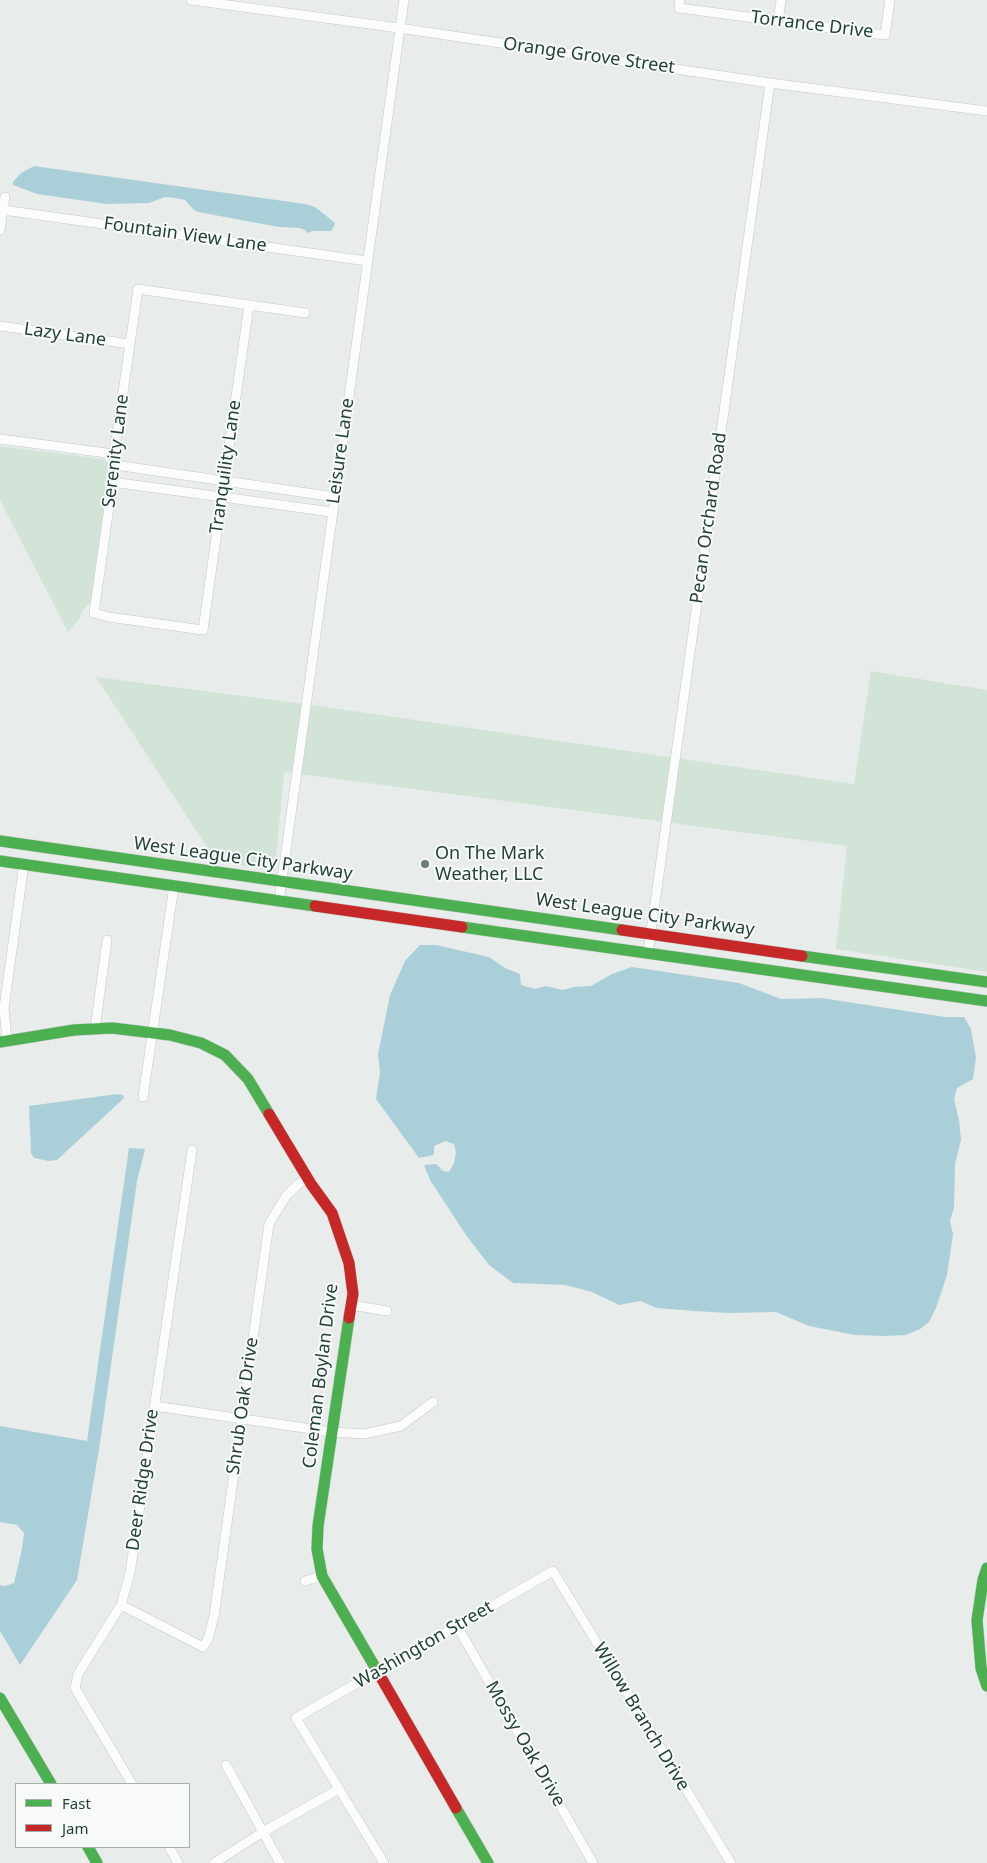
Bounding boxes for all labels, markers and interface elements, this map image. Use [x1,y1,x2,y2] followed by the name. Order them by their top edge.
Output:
[749,7,875,43] street label: Torrance Drive
[502,33,676,79] street label: Orange Grove Street
[102,213,268,257] street label: Fountain View Lane
[23,319,107,351] street label: Lazy Lane
[98,393,134,509] street label: Serenity Lane
[323,397,359,505] street label: Leisure Lane
[206,399,246,535] street label: Tranquility Lane
[686,431,732,605] street label: Pecan Orchard Road
[132,833,354,885] street label: West League City Parkway
[435,843,544,886] place label: On The Mark Weather, LLC
[419,858,431,870] marker: On The Mark Weather, LLC
[534,889,756,941] street label: West League City Parkway
[299,1282,343,1470] street label: Coleman Boylan Drive
[223,1336,263,1476] street label: Shrub Oak Drive
[122,1408,164,1552] street label: Deer Ridge Drive
[351,1597,497,1693] street label: Washington Street
[588,1639,694,1795] street label: Willow Branch Drive
[480,1677,570,1811] street label: Mossy Oak Drive
[15,1783,190,1848] legend
[62,1793,91,1813] text: Fast
[62,1818,89,1838] text: Jam

